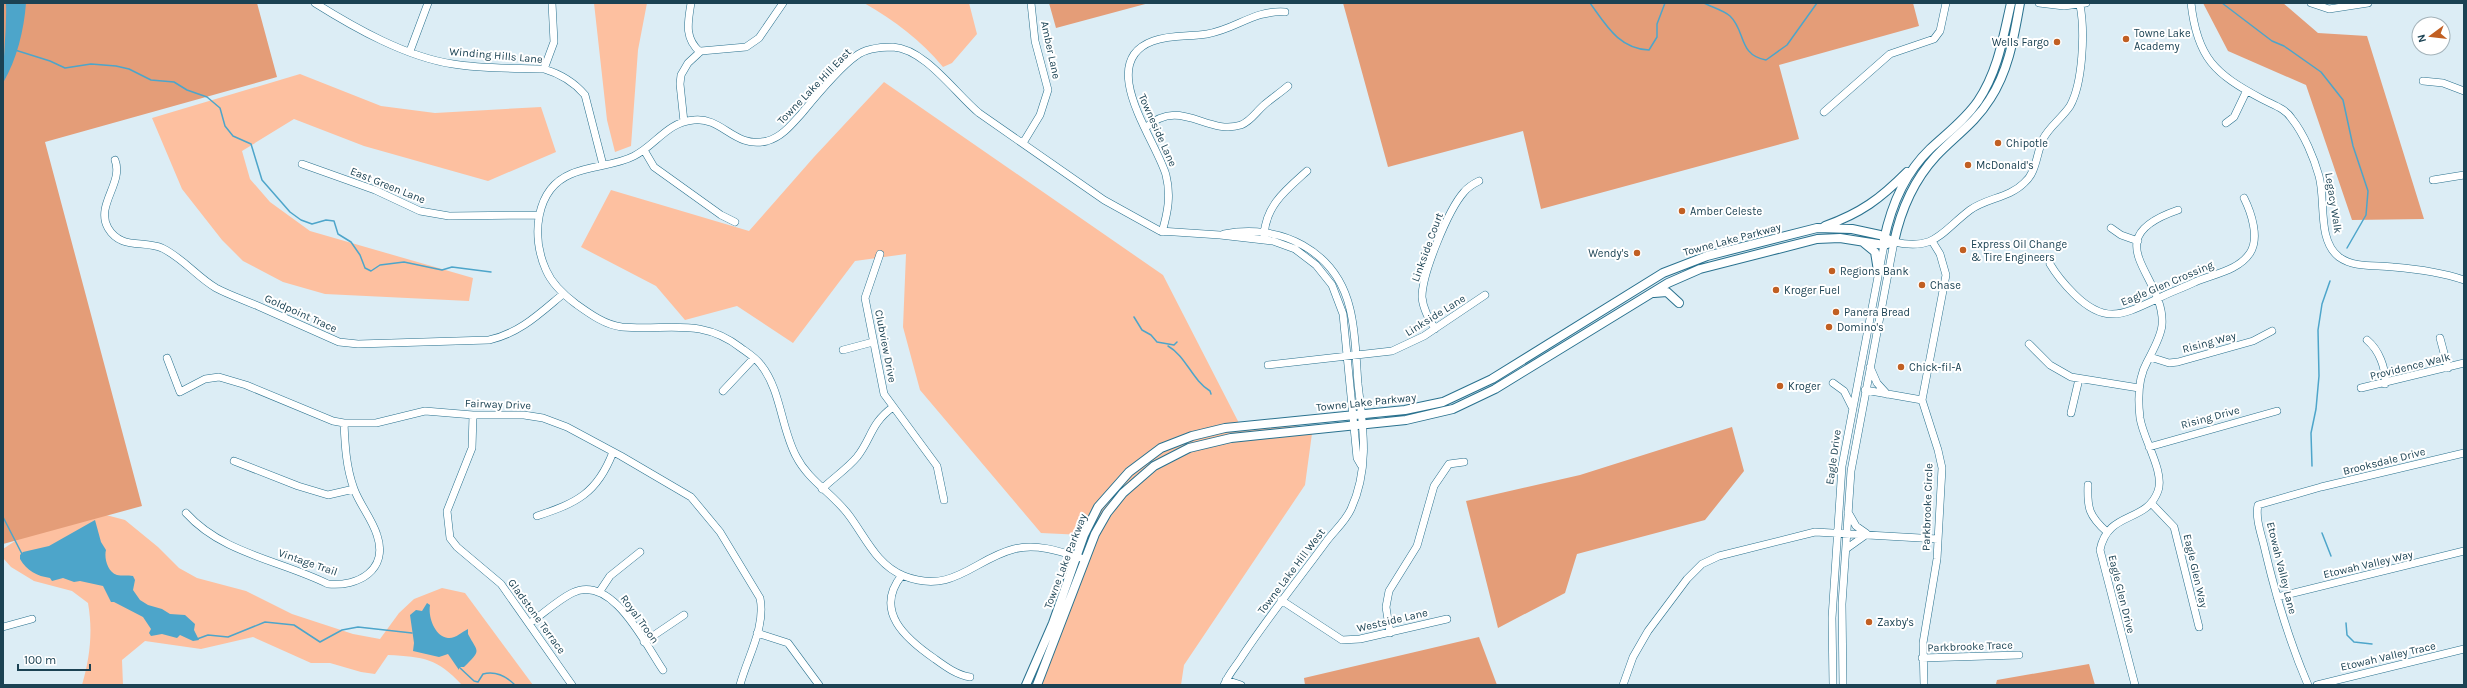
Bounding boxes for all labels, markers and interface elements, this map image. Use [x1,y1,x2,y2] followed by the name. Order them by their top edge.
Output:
[2411,16,2451,56] north arrow
[1038,20,1063,81] street label: Amber Lane
[2134,27,2191,53] place label: Towne Lake Academy
[2415,33,2429,44] text: N
[2121,34,2131,44] marker: Towne Lake Academy
[1992,36,2049,49] place label: Wells Fargo
[2052,37,2062,47] marker: Wells Fargo
[449,45,544,66] street label: Winding Hills Lane
[775,46,854,127] street label: Towne Lake Hill East
[1136,92,1180,169] street label: Towneside Lane
[2006,137,2048,150] place label: Chipotle
[1993,138,2003,148] marker: Chipotle
[1976,159,2034,172] place label: McDonald's
[1963,160,1973,170] marker: McDonald's
[348,164,428,207] street label: East Green Lane
[2322,172,2345,234] street label: Legacy Walk
[1690,205,1762,218] place label: Amber Celeste
[1677,206,1687,216] marker: Amber Celeste
[1409,211,1446,284] street label: Linkside Court
[1682,220,1782,259] street label: Towne Lake Parkway
[1971,238,2067,264] place label: Express Oil Change & Tire Engineers
[1958,245,1968,255] marker: Express Oil Change & Tire Engineers
[1588,247,1629,260] place label: Wendy's
[1632,248,1642,258] marker: Wendy's
[2119,258,2216,309] street label: Eagle Glen Crossing
[1840,265,1909,278] place label: Regions Bank
[1827,266,1837,276] marker: Regions Bank
[1930,279,1961,292] place label: Chase
[1917,280,1927,290] marker: Chase
[1784,284,1840,297] place label: Kroger Fuel
[1771,285,1781,295] marker: Kroger Fuel
[263,292,339,335] street label: Goldpoint Trace
[1403,292,1468,339] street label: Linkside Lane
[1844,306,1910,319] place label: Panera Bread
[1831,307,1841,317] marker: Panera Bread
[872,309,899,384] street label: Clubview Drive
[1837,321,1884,334] place label: Domino's
[1824,322,1834,332] marker: Domino's
[2181,329,2237,356] street label: Rising Way
[2369,350,2452,383] street label: Providence Walk
[1909,361,1962,374] place label: Chick-fil-A
[1896,362,1906,372] marker: Chick-fil-A
[1788,380,1821,393] place label: Kroger
[1775,381,1785,391] marker: Kroger
[1315,391,1417,414] street label: Towne Lake Parkway
[465,397,532,412] street label: Fairway Drive
[2179,403,2241,432] street label: Rising Drive
[1823,428,1844,485] street label: Eagle Drive
[2342,445,2427,478] street label: Brooksdale Drive
[1919,463,1936,551] street label: Parkbrooke Circle
[1041,512,1090,610] street label: Towne Lake Parkway
[2264,521,2299,616] street label: Etowah Valley Lane
[1255,526,1328,617] street label: Towne Lake Hill West
[2181,533,2210,609] street label: Eagle Glen Way
[276,546,339,579] street label: Vintage Trail
[2322,548,2414,581] street label: Etowah Valley Way
[2105,553,2138,635] street label: Eagle Glen Drive
[505,576,568,656] street label: Gladstone Terrace
[618,592,662,646] street label: Royal Troon
[1355,606,1429,635] street label: Westside Lane
[1877,616,1914,629] place label: Zaxby's
[1864,617,1874,627] marker: Zaxby's
[1927,639,2013,654] street label: Parkbrooke Trace
[2339,639,2437,674] street label: Etowah Valley Trace
[18,646,90,672] scale bar
[24,653,56,667] text: 100 m

